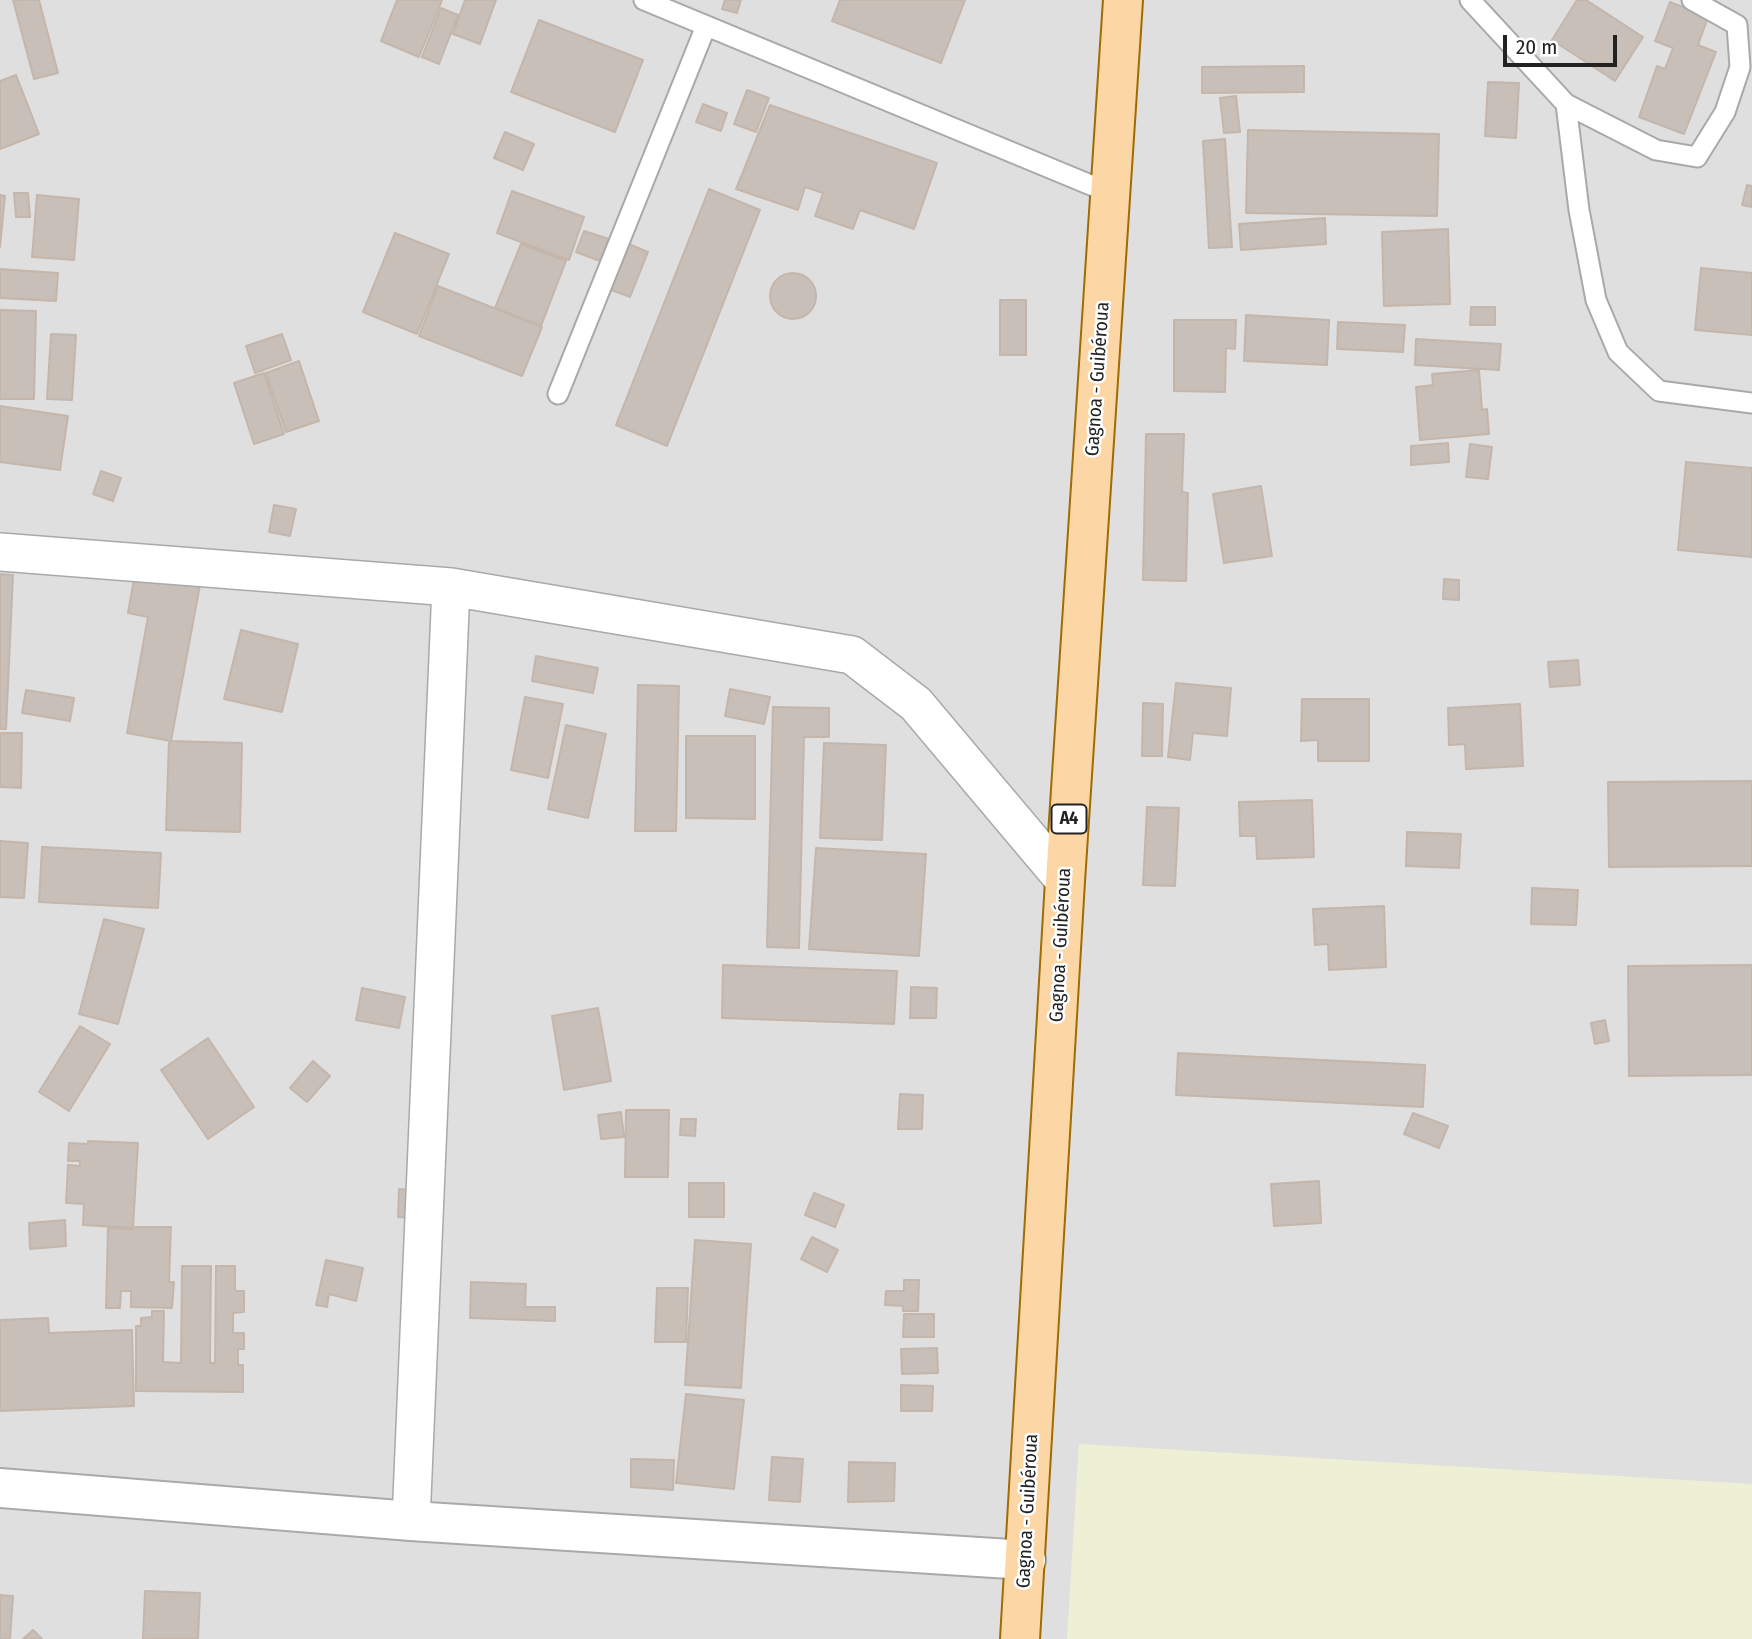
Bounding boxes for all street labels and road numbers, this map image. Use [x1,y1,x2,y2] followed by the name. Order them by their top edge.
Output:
[1081,301,1115,457] street label: Gagnoa - Guibéroua
[1052,804,1086,834] road number: A4
[1046,867,1076,1023] street label: Gagnoa - Guibéroua
[1013,1433,1043,1589] street label: Gagnoa - Guibéroua

